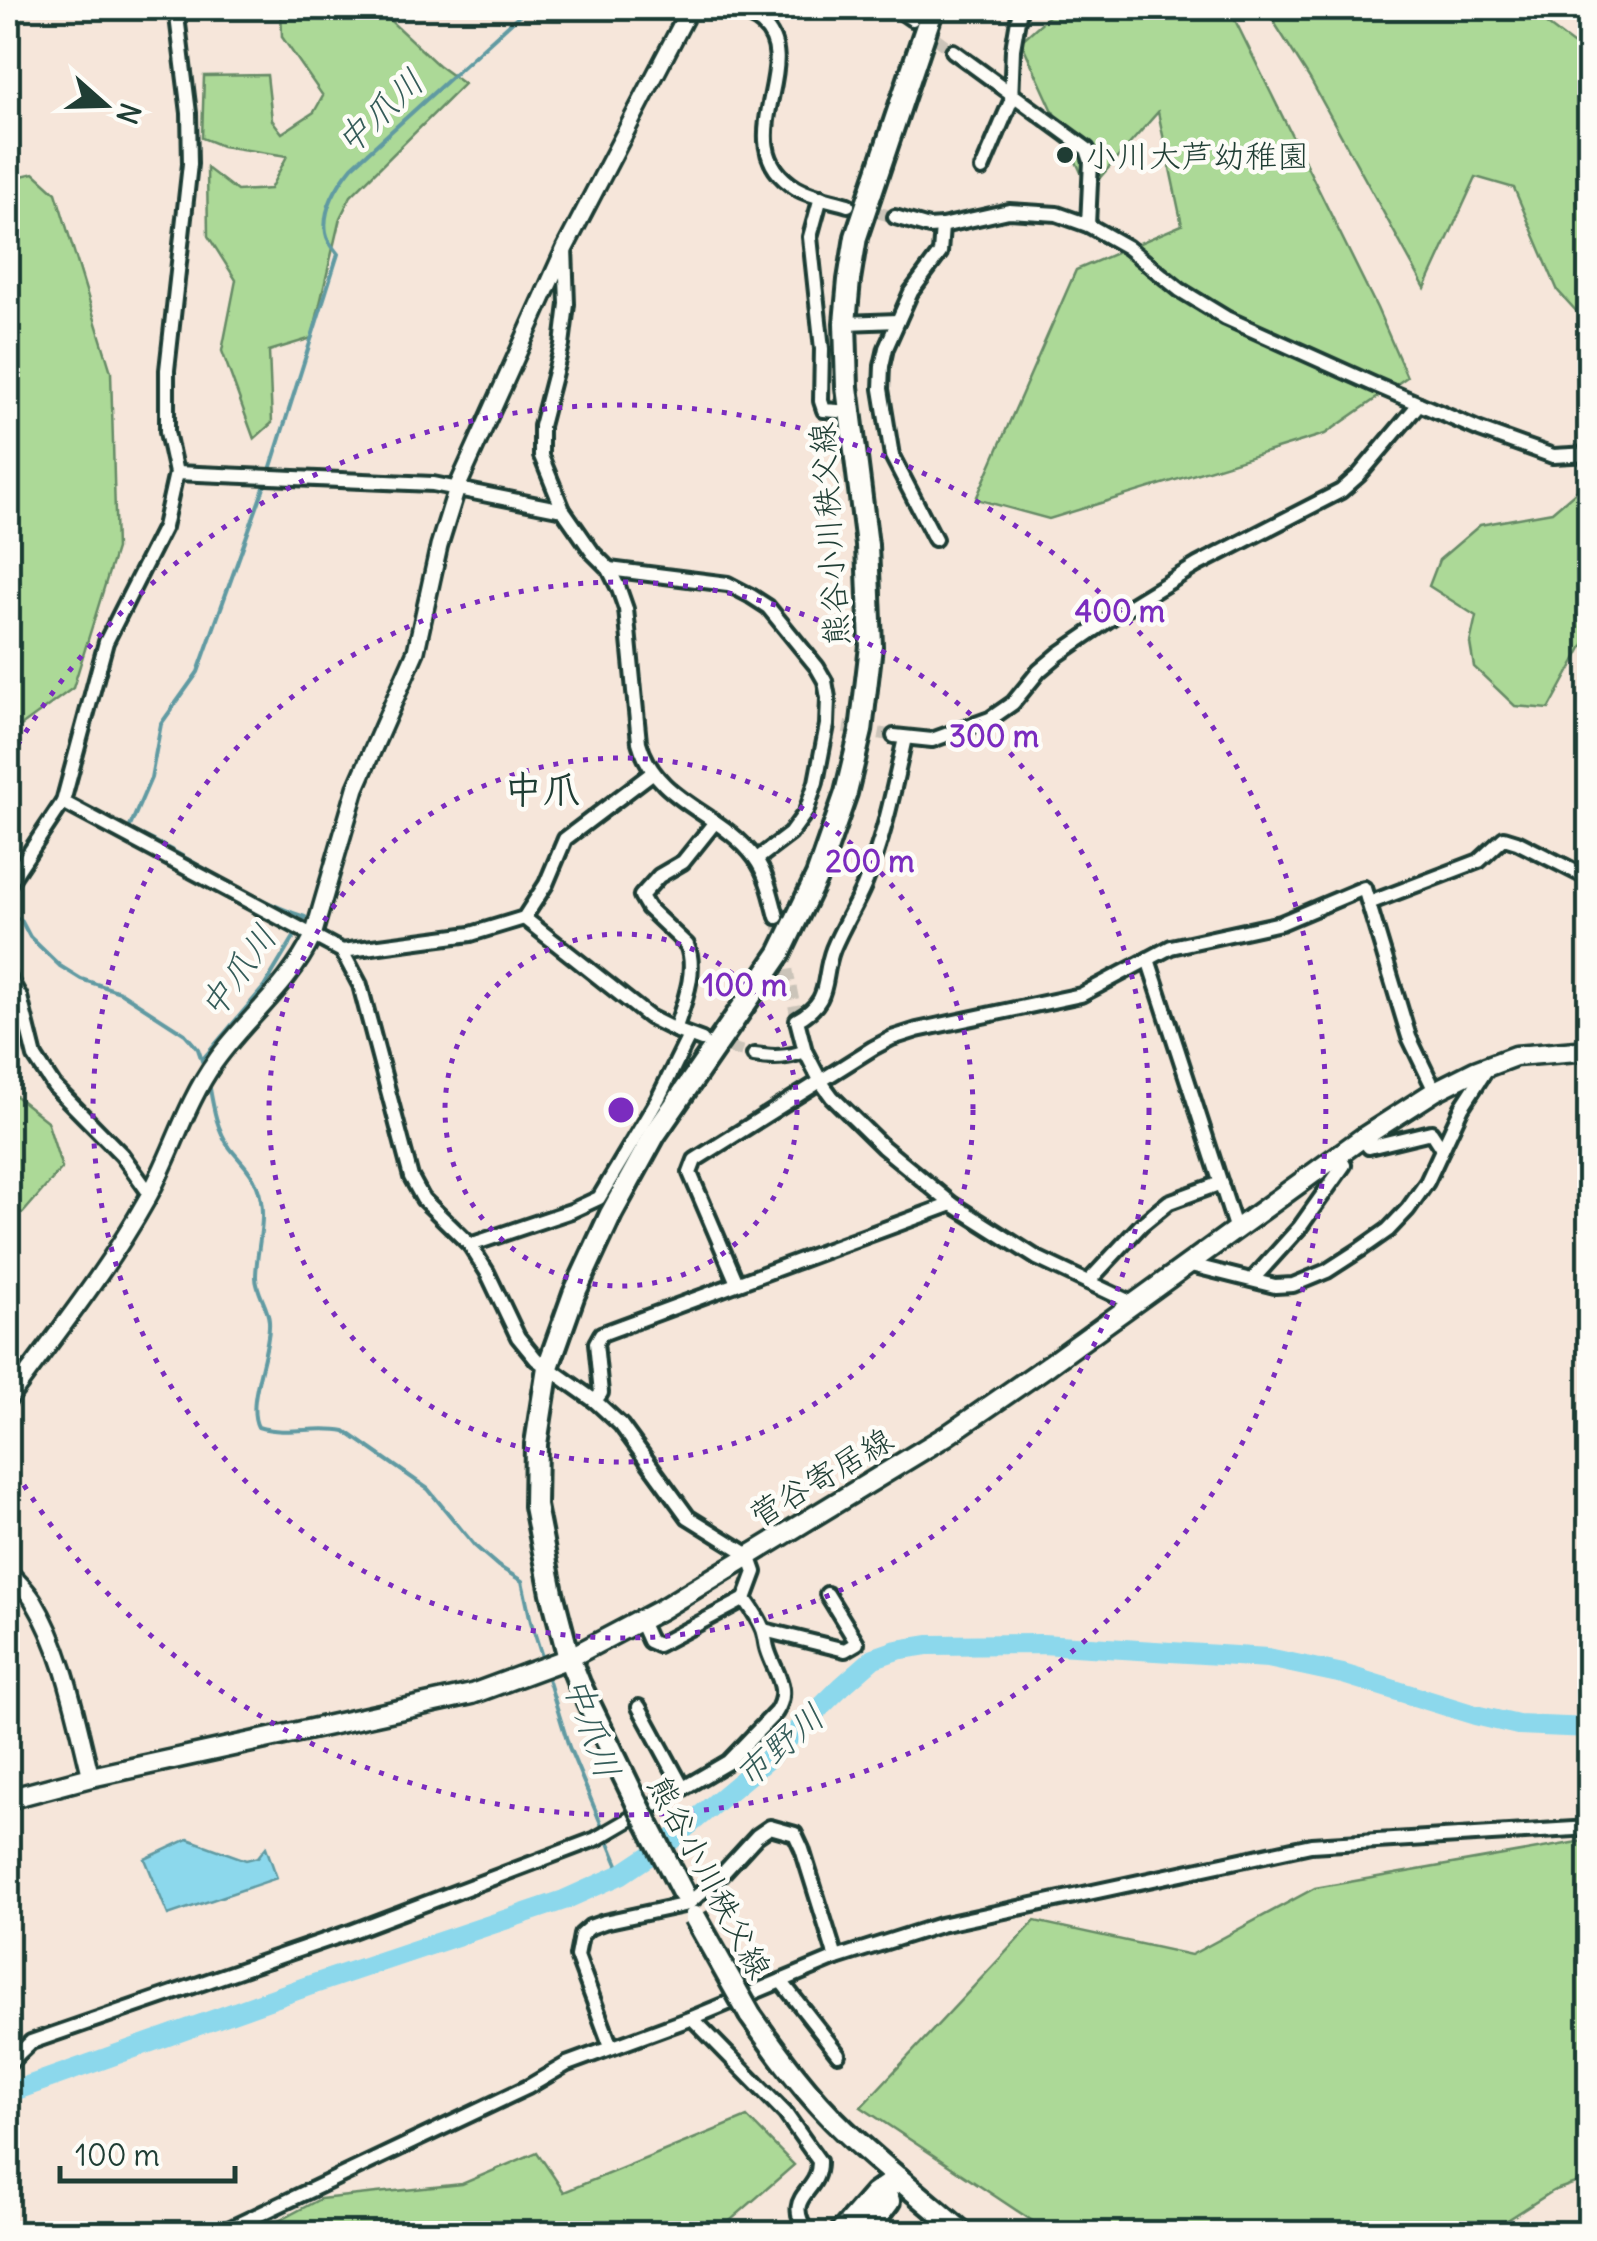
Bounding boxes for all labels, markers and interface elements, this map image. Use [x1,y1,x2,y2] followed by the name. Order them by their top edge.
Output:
[55,55,155,155] north arrow
[326,59,432,163] water label: 中爪川
[108,98,149,129] text: N
[1085,135,1309,176] place label: 小川大芦幼稚園
[1054,144,1076,166] marker: 小川大芦幼稚園
[801,421,857,647] street label: 熊谷小川秩父線
[1075,592,1165,630] text: 400 m
[949,717,1039,755] text: 300 m
[504,766,580,813] district label: 中爪
[825,842,915,880] text: 200 m
[188,916,286,1026] water label: 中爪川
[703,966,787,1004] text: 100 m
[603,1092,639,1128] centre of rings
[742,1418,900,1536] street label: 菅谷寄居線
[555,1670,631,1784] water label: 中爪川
[725,1694,833,1796] water label: 市野川
[639,1768,781,1986] street label: 熊谷小川秩父線
[60,2121,235,2183] scale bar
[75,2136,160,2174] text: 100 m

